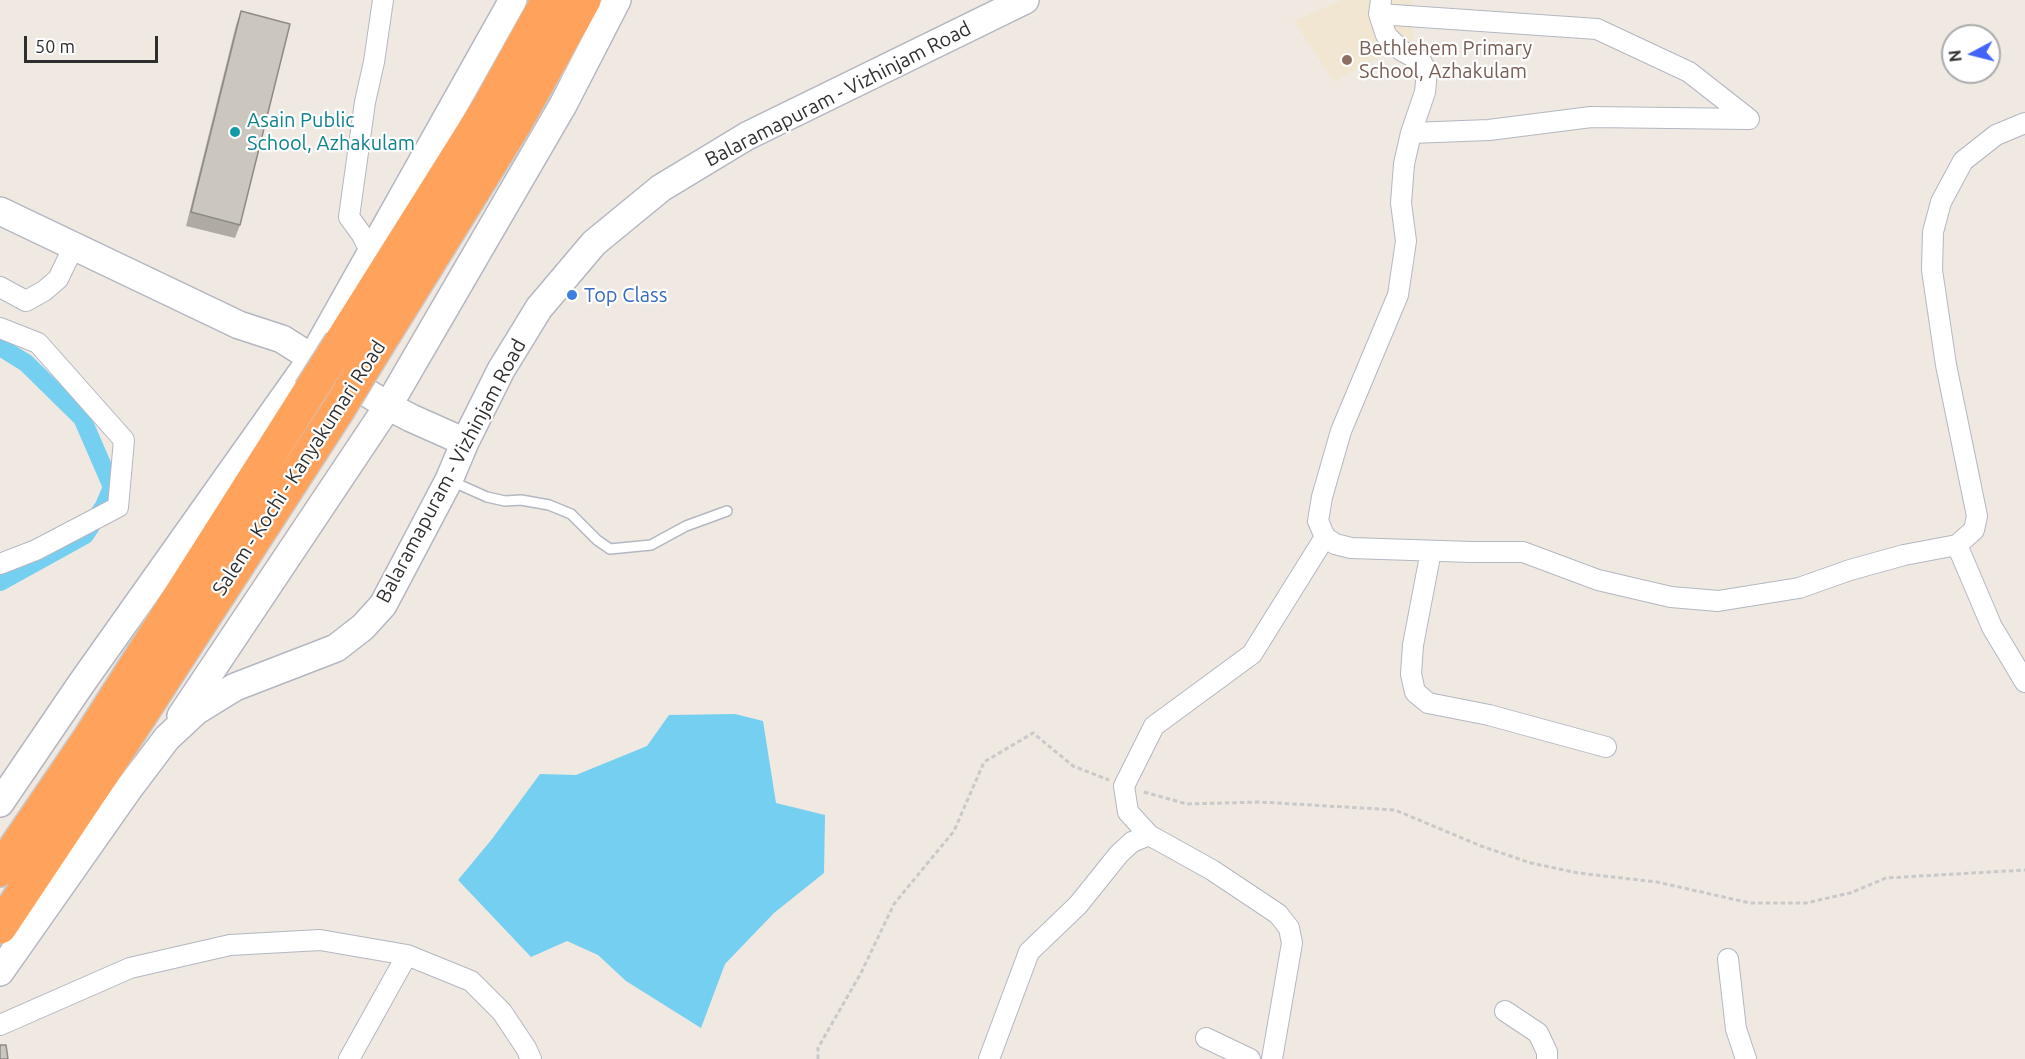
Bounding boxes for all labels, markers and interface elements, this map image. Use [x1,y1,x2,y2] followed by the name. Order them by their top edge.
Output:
[701,16,975,172] street label: Balaramapuram - Vizhinjam Road
[27,24,160,62] scale bar
[1941,24,2001,84] north arrow
[35,36,75,56] text: 50 m
[1359,36,1532,83] place label: Bethlehem Primary School, Azhakulam
[1945,49,1965,63] text: N
[1340,53,1354,67] marker: Bethlehem Primary School, Azhakulam
[247,108,415,155] place label: Asain Public School, Azhakulam
[228,125,242,139] marker: Asain Public School, Azhakulam
[584,283,667,307] place label: Top Class
[565,288,579,302] marker: Top Class
[371,335,531,607] street label: Balaramapuram - Vizhinjam Road
[207,336,391,600] street label: Salem - Kochi - Kanyakumari Road

